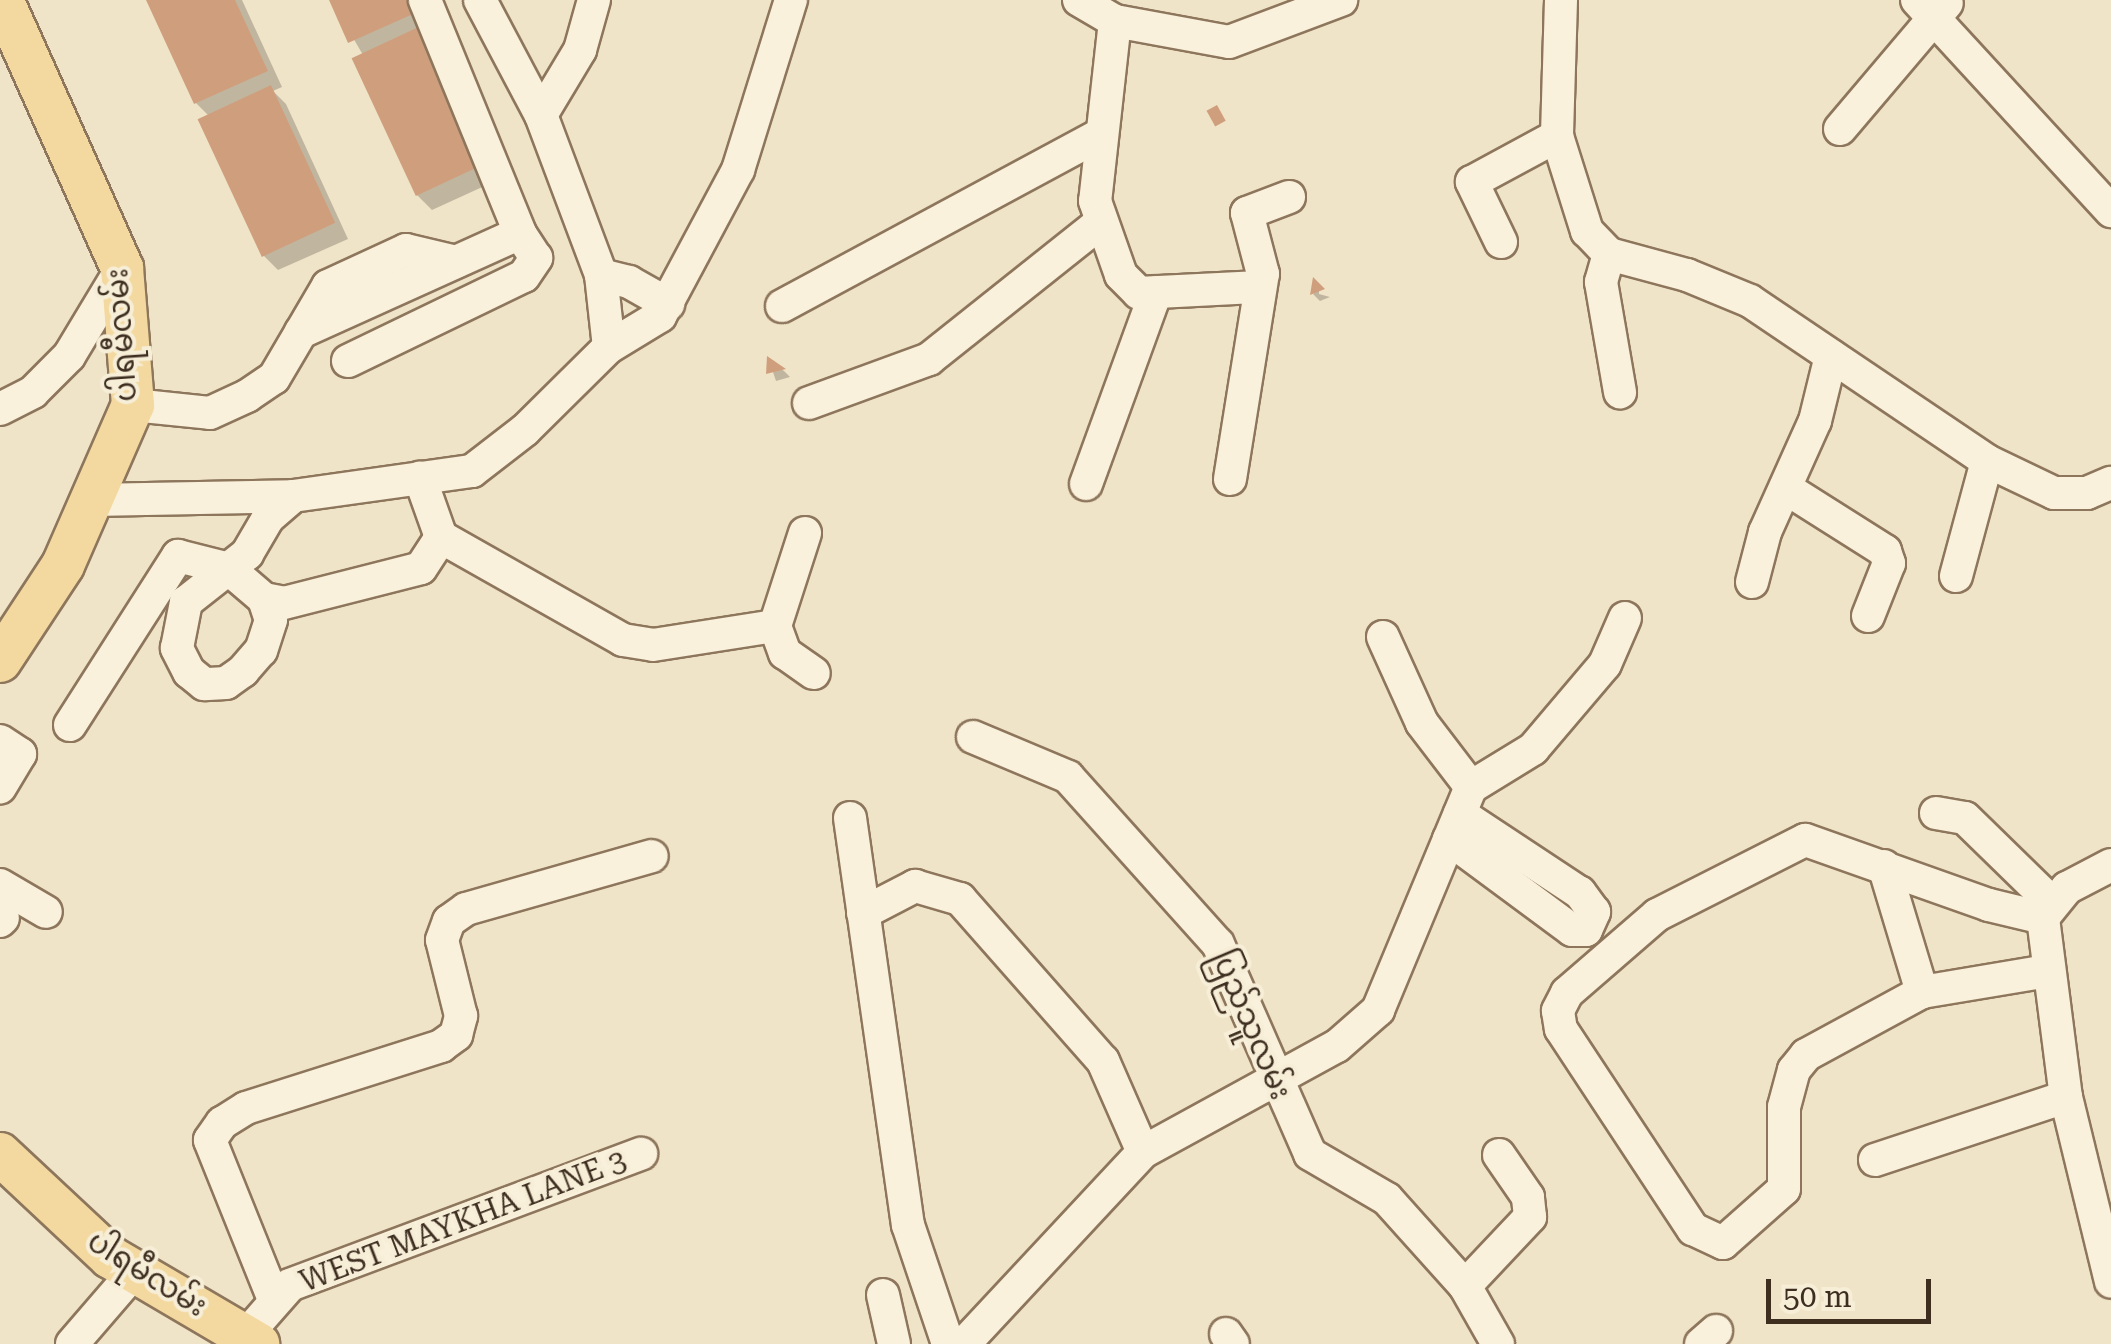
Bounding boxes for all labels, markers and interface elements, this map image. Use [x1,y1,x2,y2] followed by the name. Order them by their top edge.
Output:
[99,267,145,403] street label: ပါရမီလမ်း
[1203,945,1299,1105] street label: ပြည်သူလမ်း
[295,1142,631,1300] street label: WEST MAYKHA LANE 3
[81,1223,213,1325] street label: ပါရမီလမ်း
[1771,1259,1936,1321] scale bar
[1783,1279,1852,1314] text: 50 m

